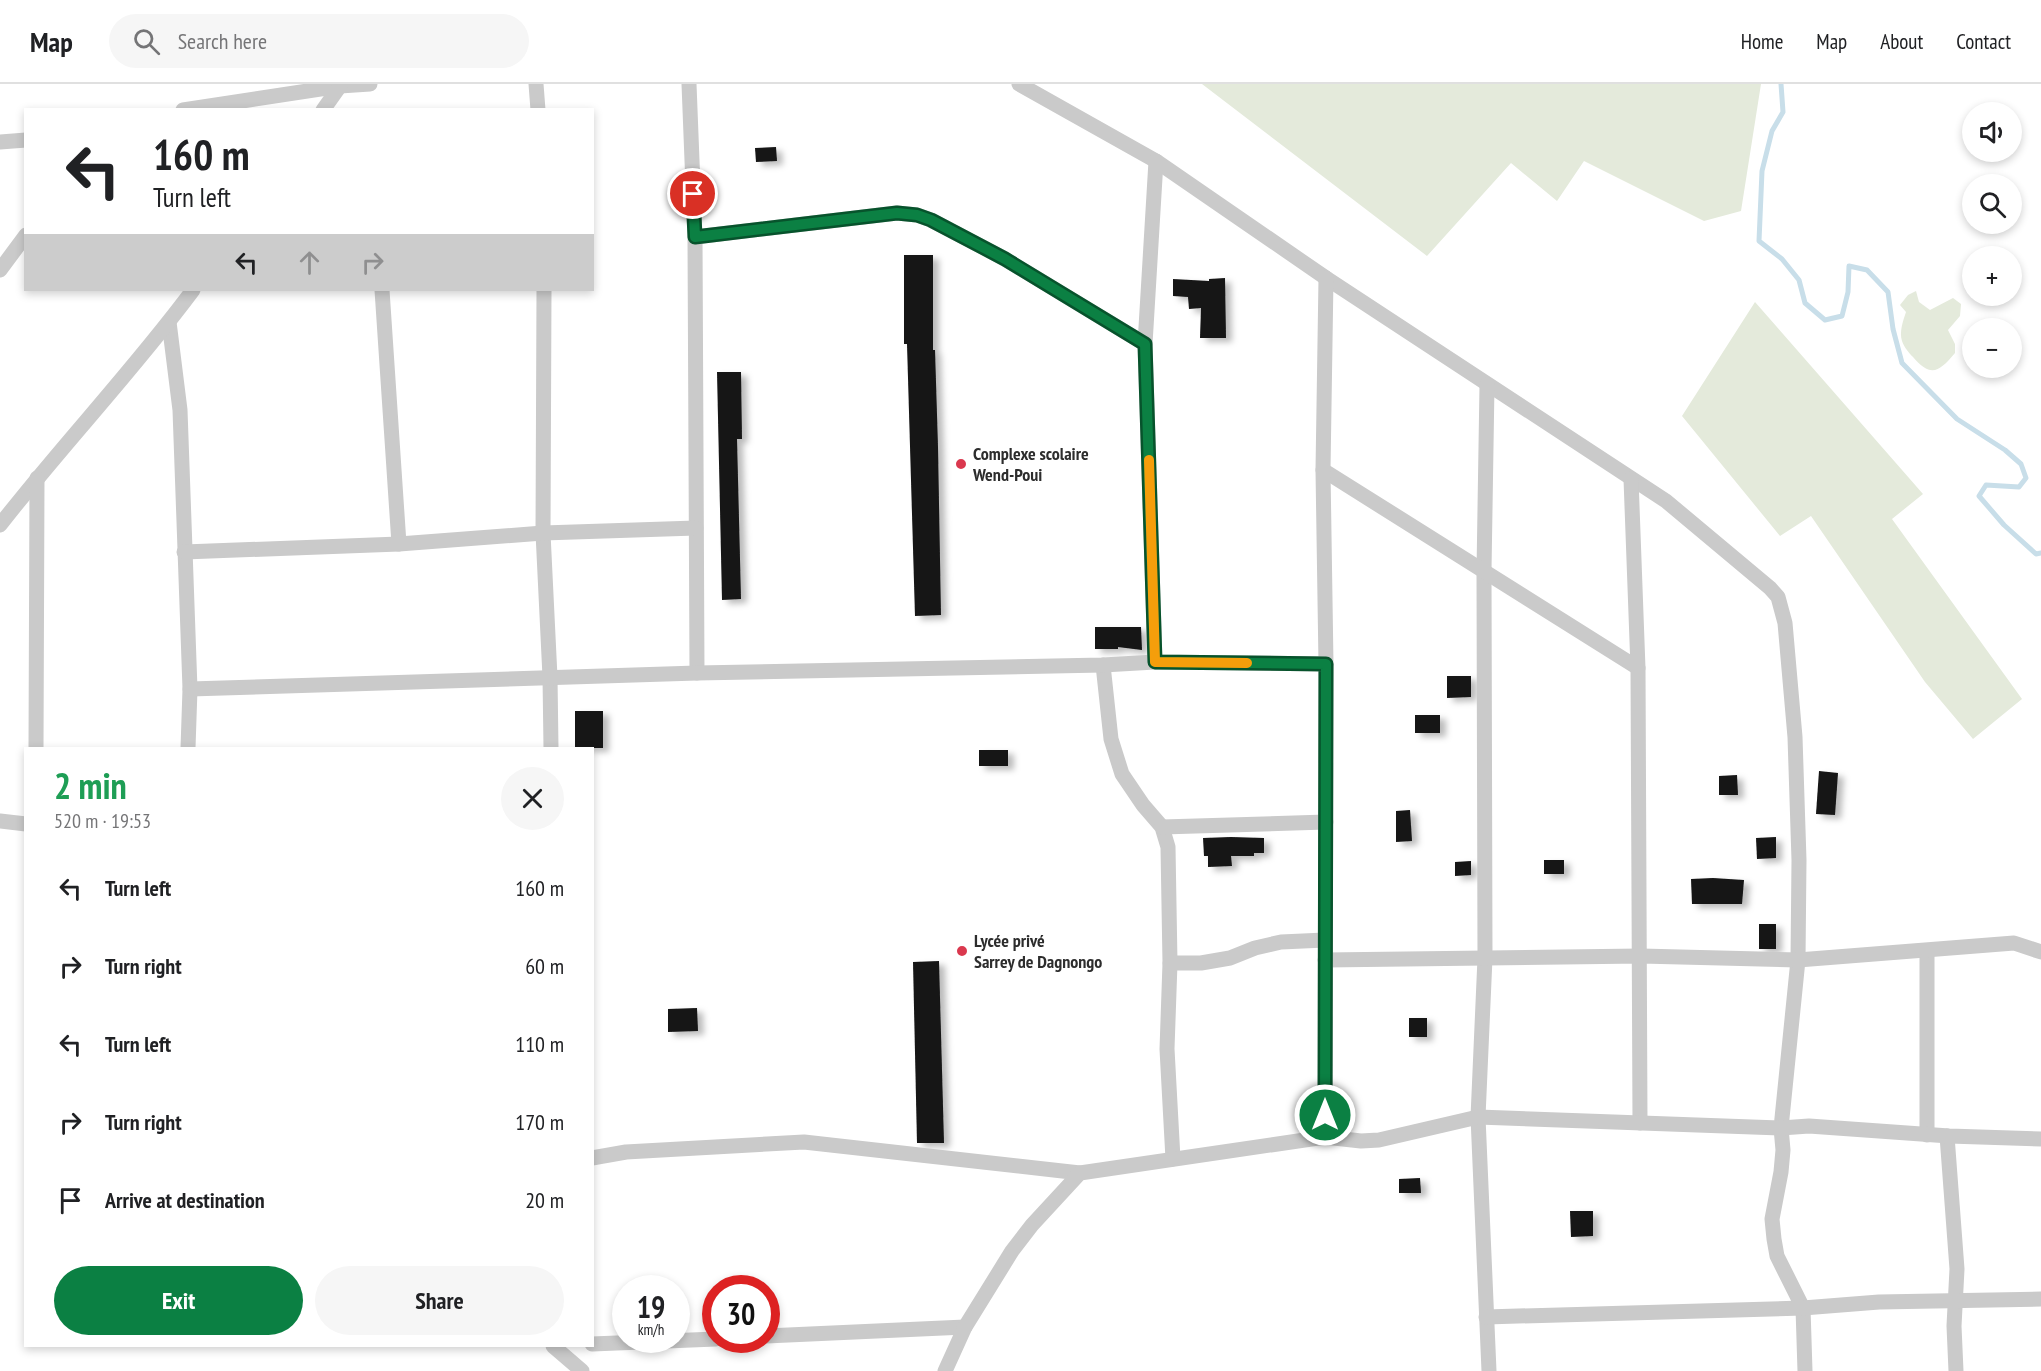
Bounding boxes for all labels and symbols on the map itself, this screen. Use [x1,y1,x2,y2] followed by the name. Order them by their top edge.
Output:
[667,168,718,219] pin
[972,442,1089,486] place label: Complexe scolaire Wend-Poui
[954,457,968,471] marker: Complexe scolaire Wend-Poui
[974,929,1102,973] place label: Lycée privé Sarrey de Dagnongo
[955,944,969,958] marker: Lycée privé Sarrey de Dagnongo
[1293,1083,1357,1147] position arrow
[702,1275,780,1353] speed limit sign: 30

